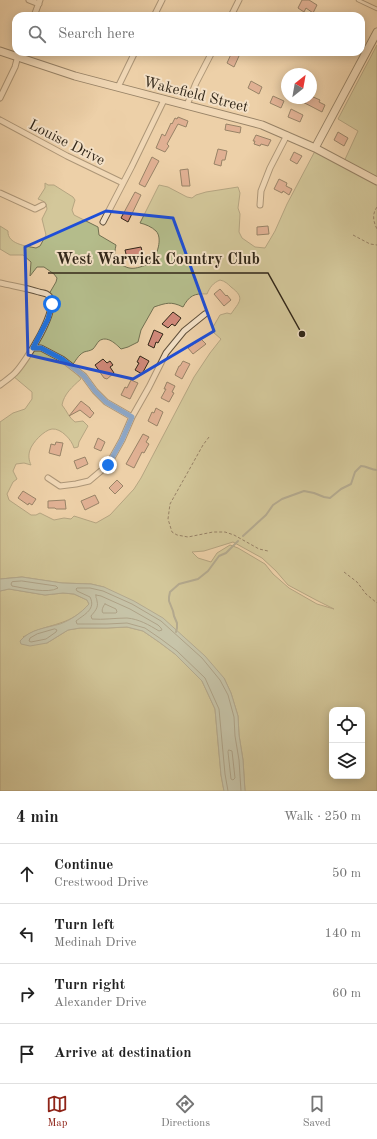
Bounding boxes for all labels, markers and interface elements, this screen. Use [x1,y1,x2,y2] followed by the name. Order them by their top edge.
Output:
[12,12,365,56] search box
[26,23,48,45] icon: search
[58,27,135,42] text: Search here
[281,68,317,104] north arrow
[142,75,250,116] street label: Wakefield Street
[26,118,107,169] street label: Louise Drive
[48,245,268,273] callout: West Warwick Country Club
[56,252,260,268] text: West Warwick Country Club
[43,295,61,313] route start
[99,456,117,474] route end
[329,707,365,779] map controls
[329,707,365,743] button: locate
[329,743,365,779] button: layers
[16,809,59,826] text: 4 min
[284,810,361,823] text: Walk · 250 m
[54,858,113,873] text: Continue
[16,863,38,885] icon: ahead
[332,867,361,880] text: 50 m
[54,876,148,889] text: Crestwood Drive
[54,918,114,933] text: Turn left
[16,923,38,945] icon: left
[324,927,361,940] text: 140 m
[54,936,137,949] text: Medinah Drive
[54,978,125,993] text: Turn right
[16,983,38,1005] icon: right
[332,987,361,1000] text: 60 m
[54,996,147,1009] text: Alexander Drive
[16,1043,38,1065] icon: arrive
[54,1046,192,1061] text: Arrive at destination
[46,1093,68,1131] tab: Map
[161,1093,210,1131] tab: Directions
[303,1093,331,1131] tab: Saved

